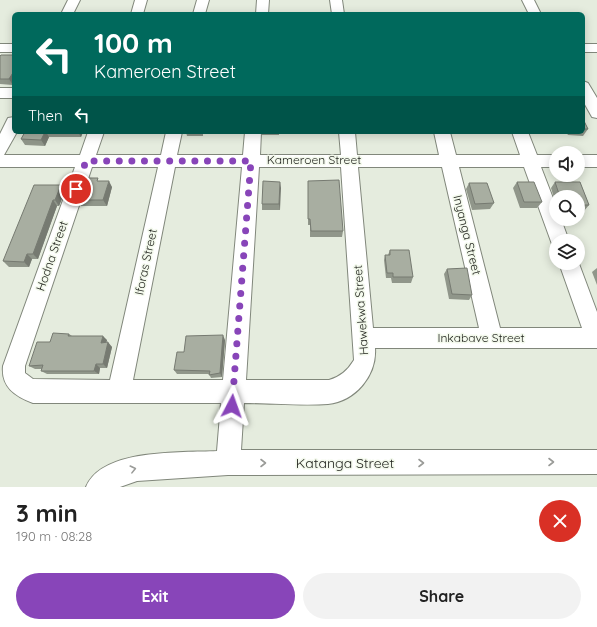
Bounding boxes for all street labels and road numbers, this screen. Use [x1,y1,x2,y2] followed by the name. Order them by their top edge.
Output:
[267,152,361,167] street label: Kameroen Street
[450,193,485,276] street label: Inyanga Street
[32,219,71,293] street label: Hodna Street
[131,227,160,297] street label: Iforas Street
[350,264,371,356] street label: Hawekwa Street
[437,330,525,345] street label: Inkabave Street
[296,454,394,472] street label: Katanga Street

